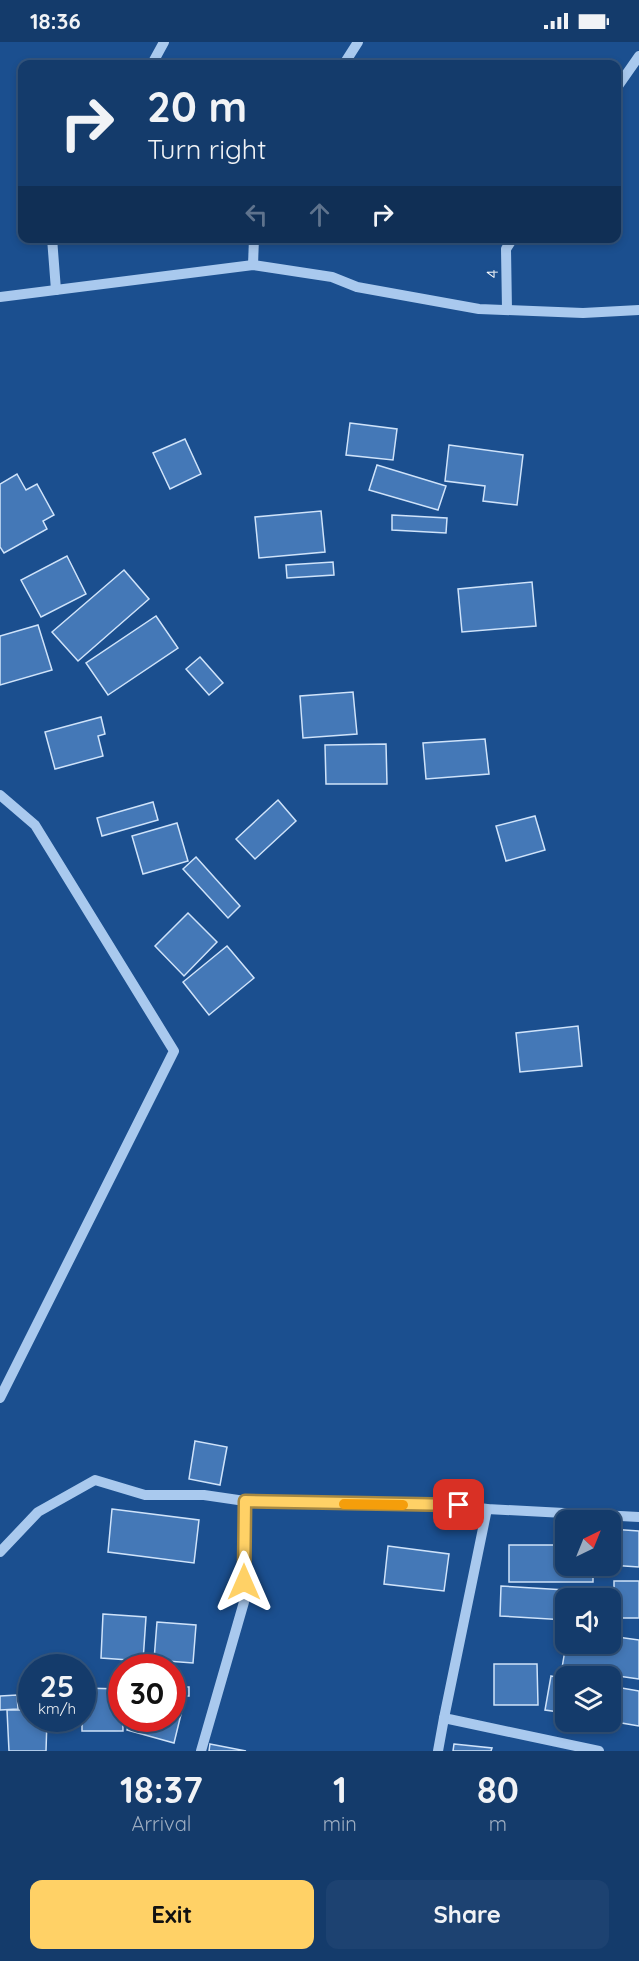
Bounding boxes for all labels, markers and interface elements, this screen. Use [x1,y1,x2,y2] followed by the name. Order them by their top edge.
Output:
[30,7,81,35] text: 18:36
[147,80,247,133] text: 20 m
[48,84,126,162] icon: right
[147,132,266,166] text: Turn right
[240,198,273,231] icon: left
[303,198,336,231] icon: ahead
[366,198,399,231] icon: right
[482,270,502,278] street label: 4
[433,1479,484,1530] pin
[442,1488,475,1521] icon: arrive
[555,1510,621,1576] north arrow
[555,1510,621,1732] map controls
[212,1550,276,1614] position arrow
[555,1588,621,1654] button: sound
[108,1654,186,1732] speed limit sign: 30
[555,1666,621,1732] button: layers
[40,1667,74,1705] text: 25
[38,1699,76,1718] text: km/h
[120,1767,203,1812] text: 18:37
[333,1767,347,1812] text: 1
[477,1767,519,1812] text: 80
[131,1811,191,1836] text: Arrival
[323,1811,357,1836] text: min
[489,1811,507,1836] text: m
[30,1880,314,1949] button: Exit
[326,1880,609,1949] button: Share

